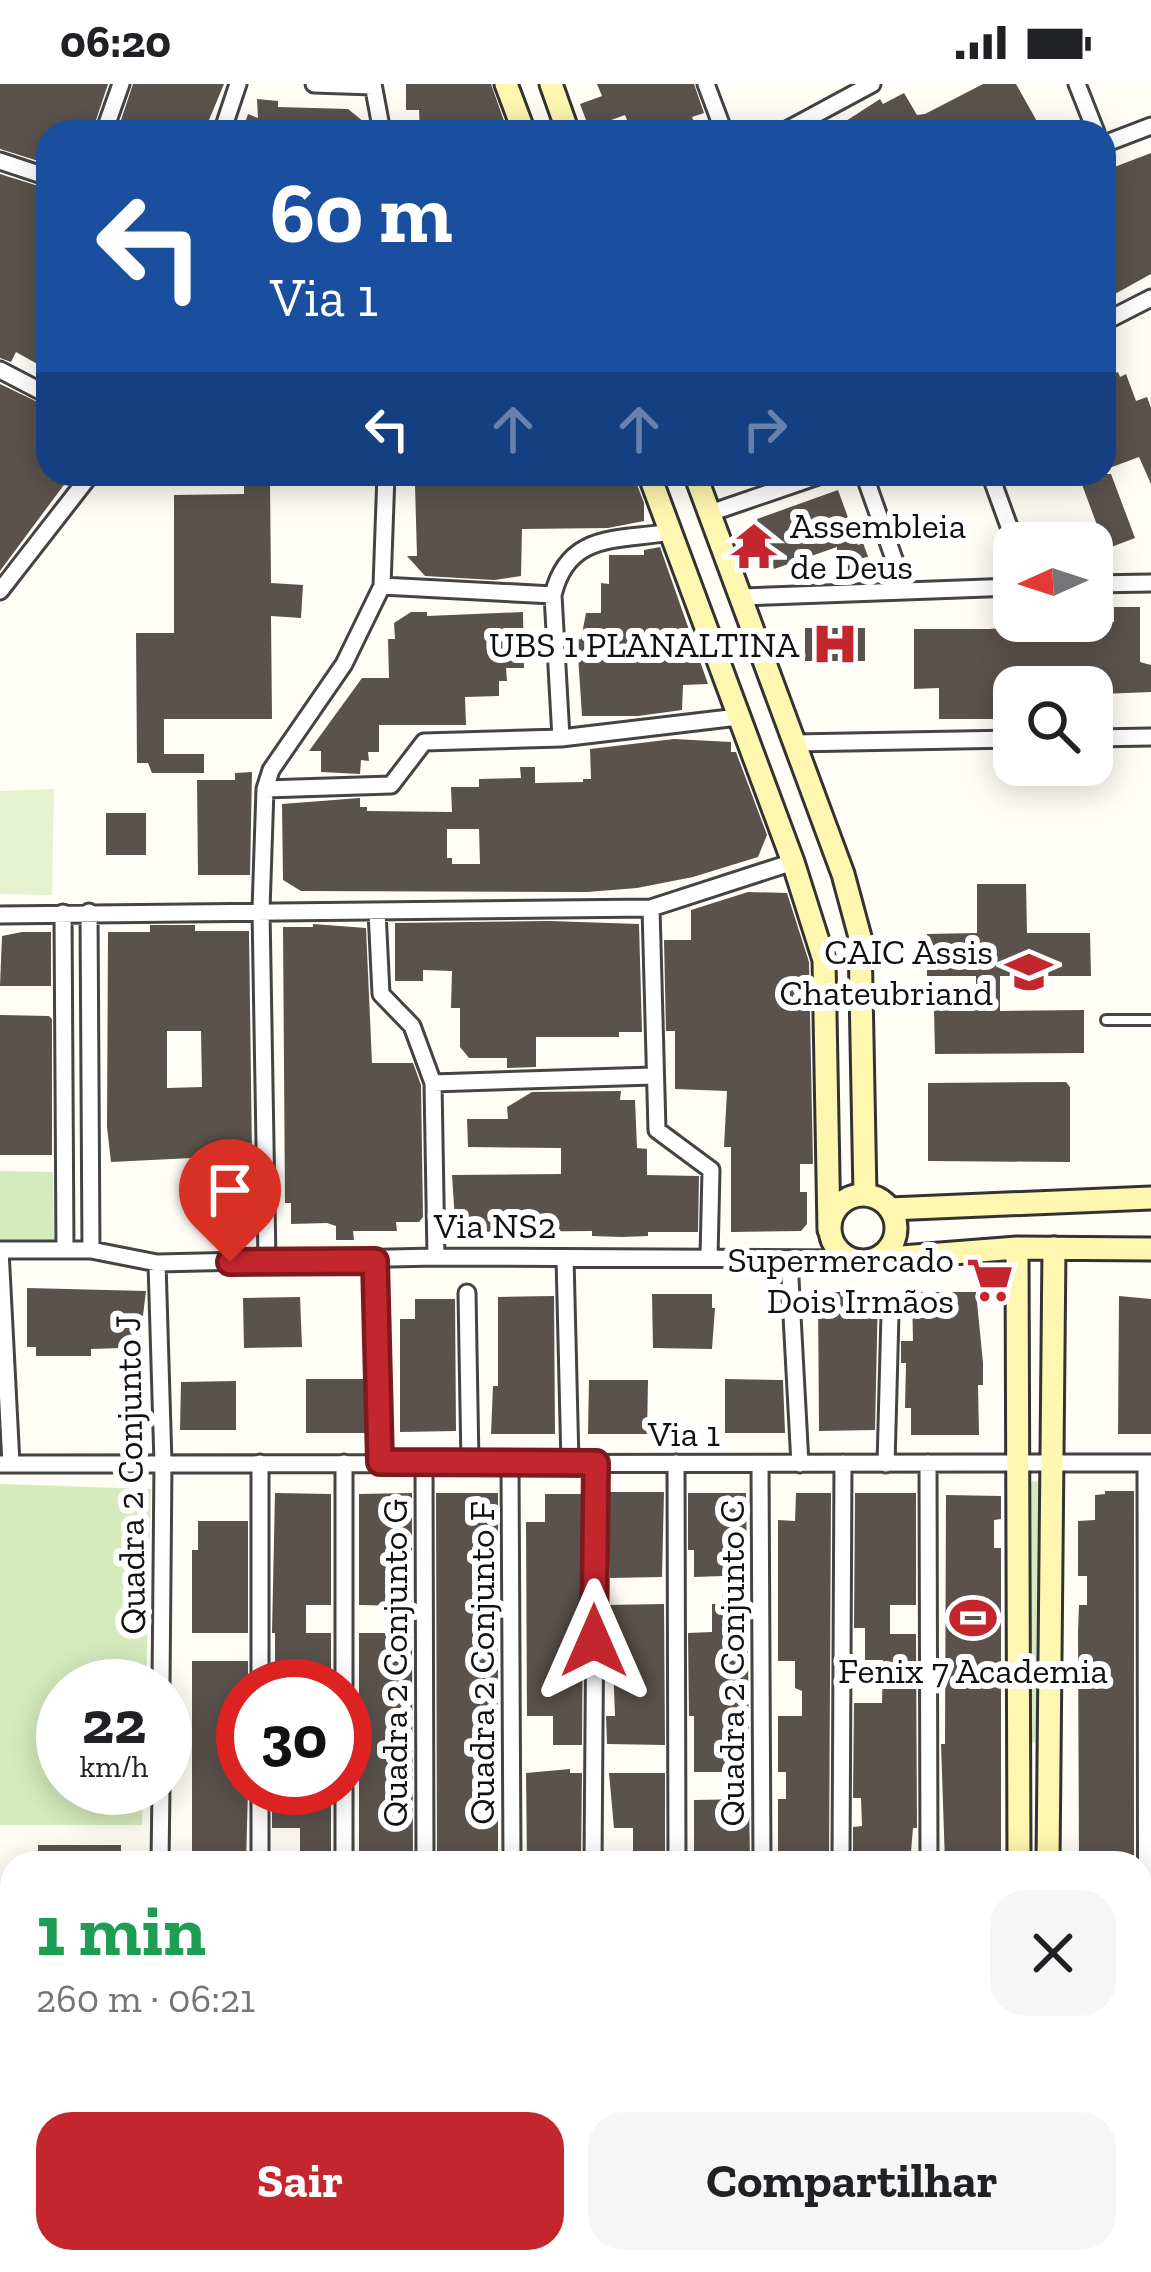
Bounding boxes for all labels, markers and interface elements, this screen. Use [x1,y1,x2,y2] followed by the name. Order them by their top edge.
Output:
[60,15,171,69] text: 06:20
[270,163,453,264] text: 60 m
[72,168,228,324] icon: left
[270,265,378,330] text: Via 1
[354,396,420,462] icon: left
[480,396,546,462] icon: ahead
[606,396,672,462] icon: ahead
[732,396,798,462] icon: right
[790,504,966,588] place label: Assembleia de Deus
[729,521,779,571] temple icon: Assembleia de Deus
[993,522,1113,642] north arrow
[993,522,1113,786] map controls
[810,619,860,669] hospital icon: UBS 1 PLANALTINA
[489,623,800,666] place label: UBS 1 PLANALTINA
[993,666,1113,786] button: search
[780,930,993,1014] place label: CAIC Assis Chateubriand
[1004,947,1054,997] school or university icon: CAIC Assis Chateubriand
[179,1139,281,1262] pin
[197,1157,263,1223] icon: arrive
[433,1204,556,1247] street label: Via NS2
[727,1238,954,1322] place label: Supermercado Dois Irmãos
[965,1255,1015,1305] supermarket icon: Supermercado Dois Irmãos
[106,1315,154,1635] street label: Quadra 2 Conjunto J
[647,1412,720,1455] street label: Via 1
[373,1499,416,1827] street label: Quadra 2 Conjunto G
[710,1500,753,1826] street label: Quadra 2 Conjunto C
[460,1501,503,1825] street label: Quadra 2 Conjunto F
[531,1578,657,1704] position arrow
[948,1593,998,1643] sports icon: Fenix 7 Academia
[838,1649,1108,1692] place label: Fenix 7 Academia
[216,1659,372,1815] speed limit sign: 30
[82,1686,146,1758] text: 22
[80,1749,148,1785] text: km/h
[36,1887,206,1973] text: 1 min
[990,1890,1116,2016] button: close
[36,1975,255,2022] text: 260 m · 06:21
[36,2112,564,2250] button: Sair
[588,2112,1116,2250] button: Compartilhar

